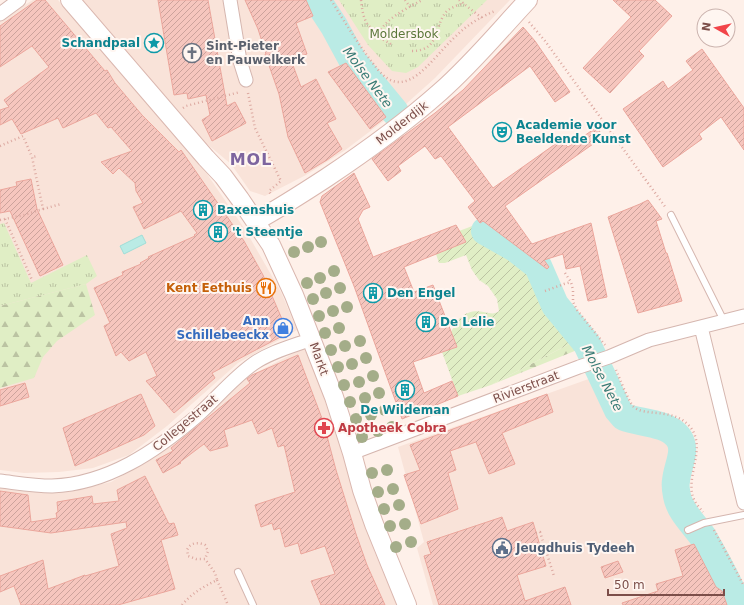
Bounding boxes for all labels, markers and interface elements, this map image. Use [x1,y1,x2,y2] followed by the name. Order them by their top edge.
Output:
[696,8,736,48] north arrow
[700,21,714,32] text: N
[369,27,439,41] park label: Moldersbok
[143,32,165,54] place icon: Schandpaal
[62,36,140,50] place label: Schandpaal
[206,39,306,67] place label: Sint-Pieter en Pauwelkerk
[181,42,203,64] church icon: Sint-Pieter en Pauwelkerk
[340,44,395,111] water label: Molse Nete
[373,98,431,148] street label: Molderdijk
[516,118,631,146] place label: Academie voor Beeldende Kunst
[491,121,513,143] theatre icon: Academie voor Beeldende Kunst
[230,150,272,169] district label: MOL
[192,199,214,221] building icon: Baxenshuis
[217,203,294,217] place label: Baxenshuis
[207,221,229,243] building icon: 't Steentje
[232,225,303,239] place label: 't Steentje
[255,277,277,299] restaurant icon: Kent Eethuis
[166,281,252,295] place label: Kent Eethuis
[362,282,384,304] building icon: Den Engel
[387,286,455,300] place label: Den Engel
[415,311,437,333] building icon: De Lelie
[177,314,269,342] place label: Ann Schillebeeckx
[440,315,494,329] place label: De Lelie
[272,317,294,339] shop icon: Ann Schillebeeckx
[307,340,332,378] street label: Markt
[579,343,626,414] water label: Molse Nete
[491,368,561,406] street label: Rivierstraat
[394,379,416,401] building icon: De Wildeman
[150,392,220,454] street label: Collegestraat
[360,403,450,417] place label: De Wildeman
[313,417,335,439] pharmacy icon: Apotheek Cobra
[338,421,447,435] place label: Apotheek Cobra
[491,537,513,559] public building icon: Jeugdhuis Tydeeh
[515,541,635,555] place label: Jeugdhuis Tydeeh
[608,571,724,597] scale bar
[614,578,645,592] text: 50 m

